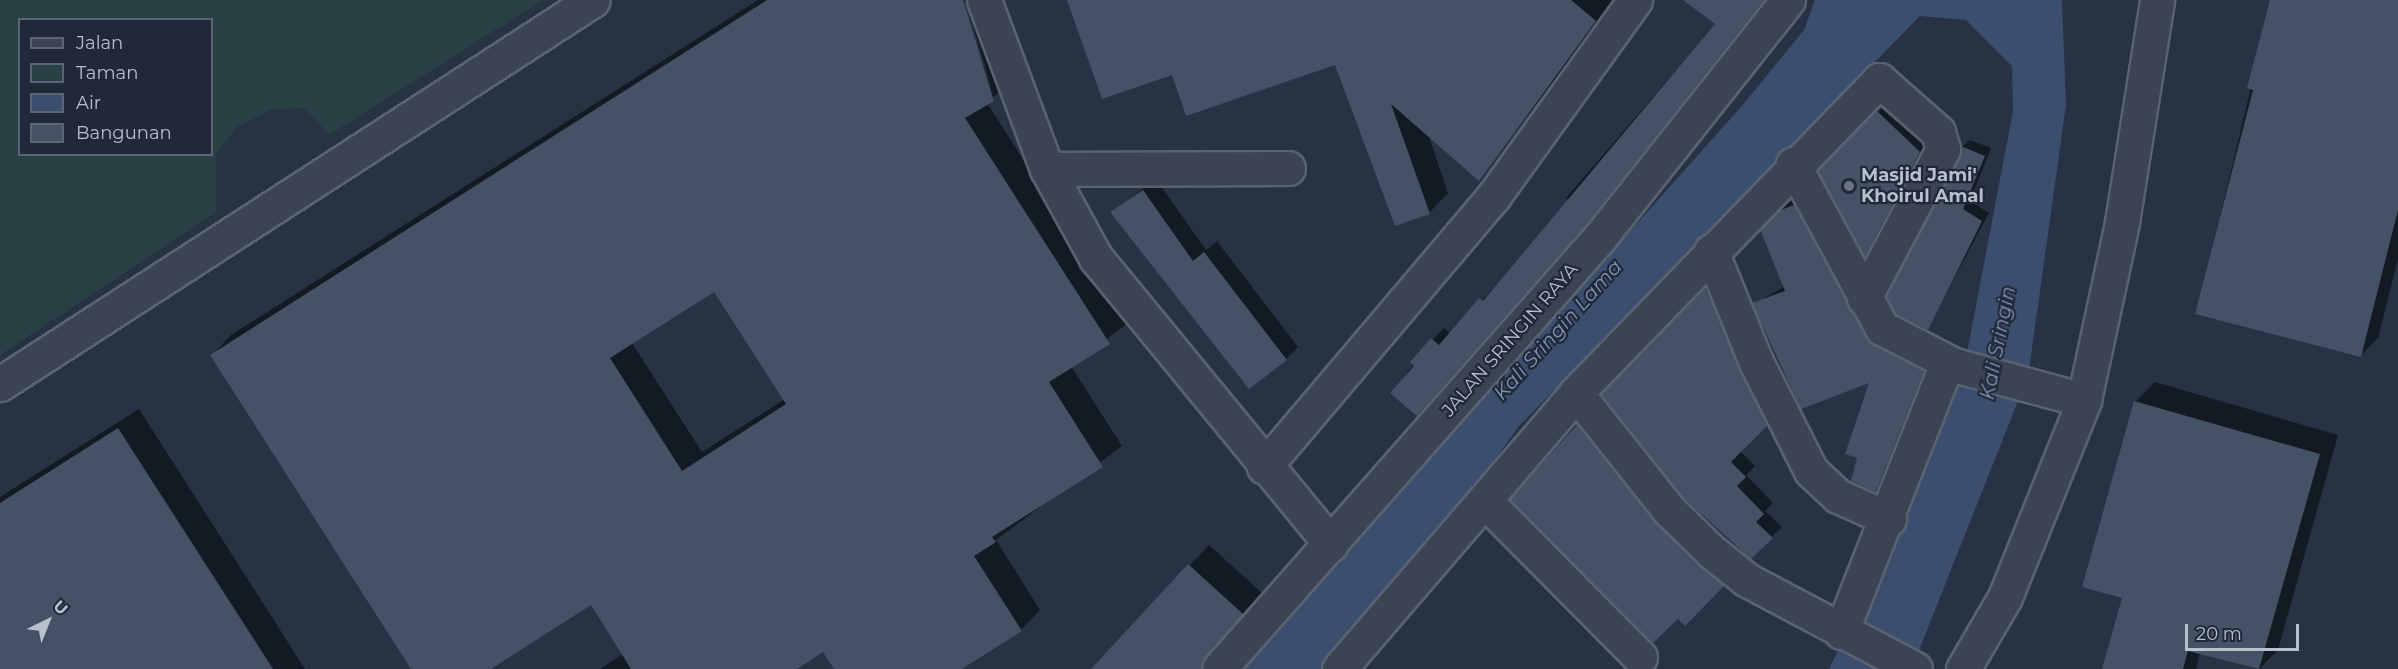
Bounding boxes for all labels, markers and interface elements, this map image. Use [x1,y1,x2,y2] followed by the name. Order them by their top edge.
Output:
[18,18,213,156] legend
[76,32,123,54] text: Jalan
[76,62,138,84] text: Taman
[76,92,101,114] text: Air
[76,122,172,144] text: Bangunan
[1861,165,1984,207] place label: Masjid Jami' Khoirul Amal
[1842,179,1856,193] marker: Masjid Jami' Khoirul Amal
[1489,255,1627,405] water label: Kali Sringin Lama
[1438,259,1582,421] street label: JALAN SRINGIN RAYA
[1975,284,2021,402] water label: Kali Sringin
[18,591,78,651] north arrow
[50,596,72,619] text: U
[2188,612,2302,650] scale bar
[2196,623,2242,645] text: 20 m

